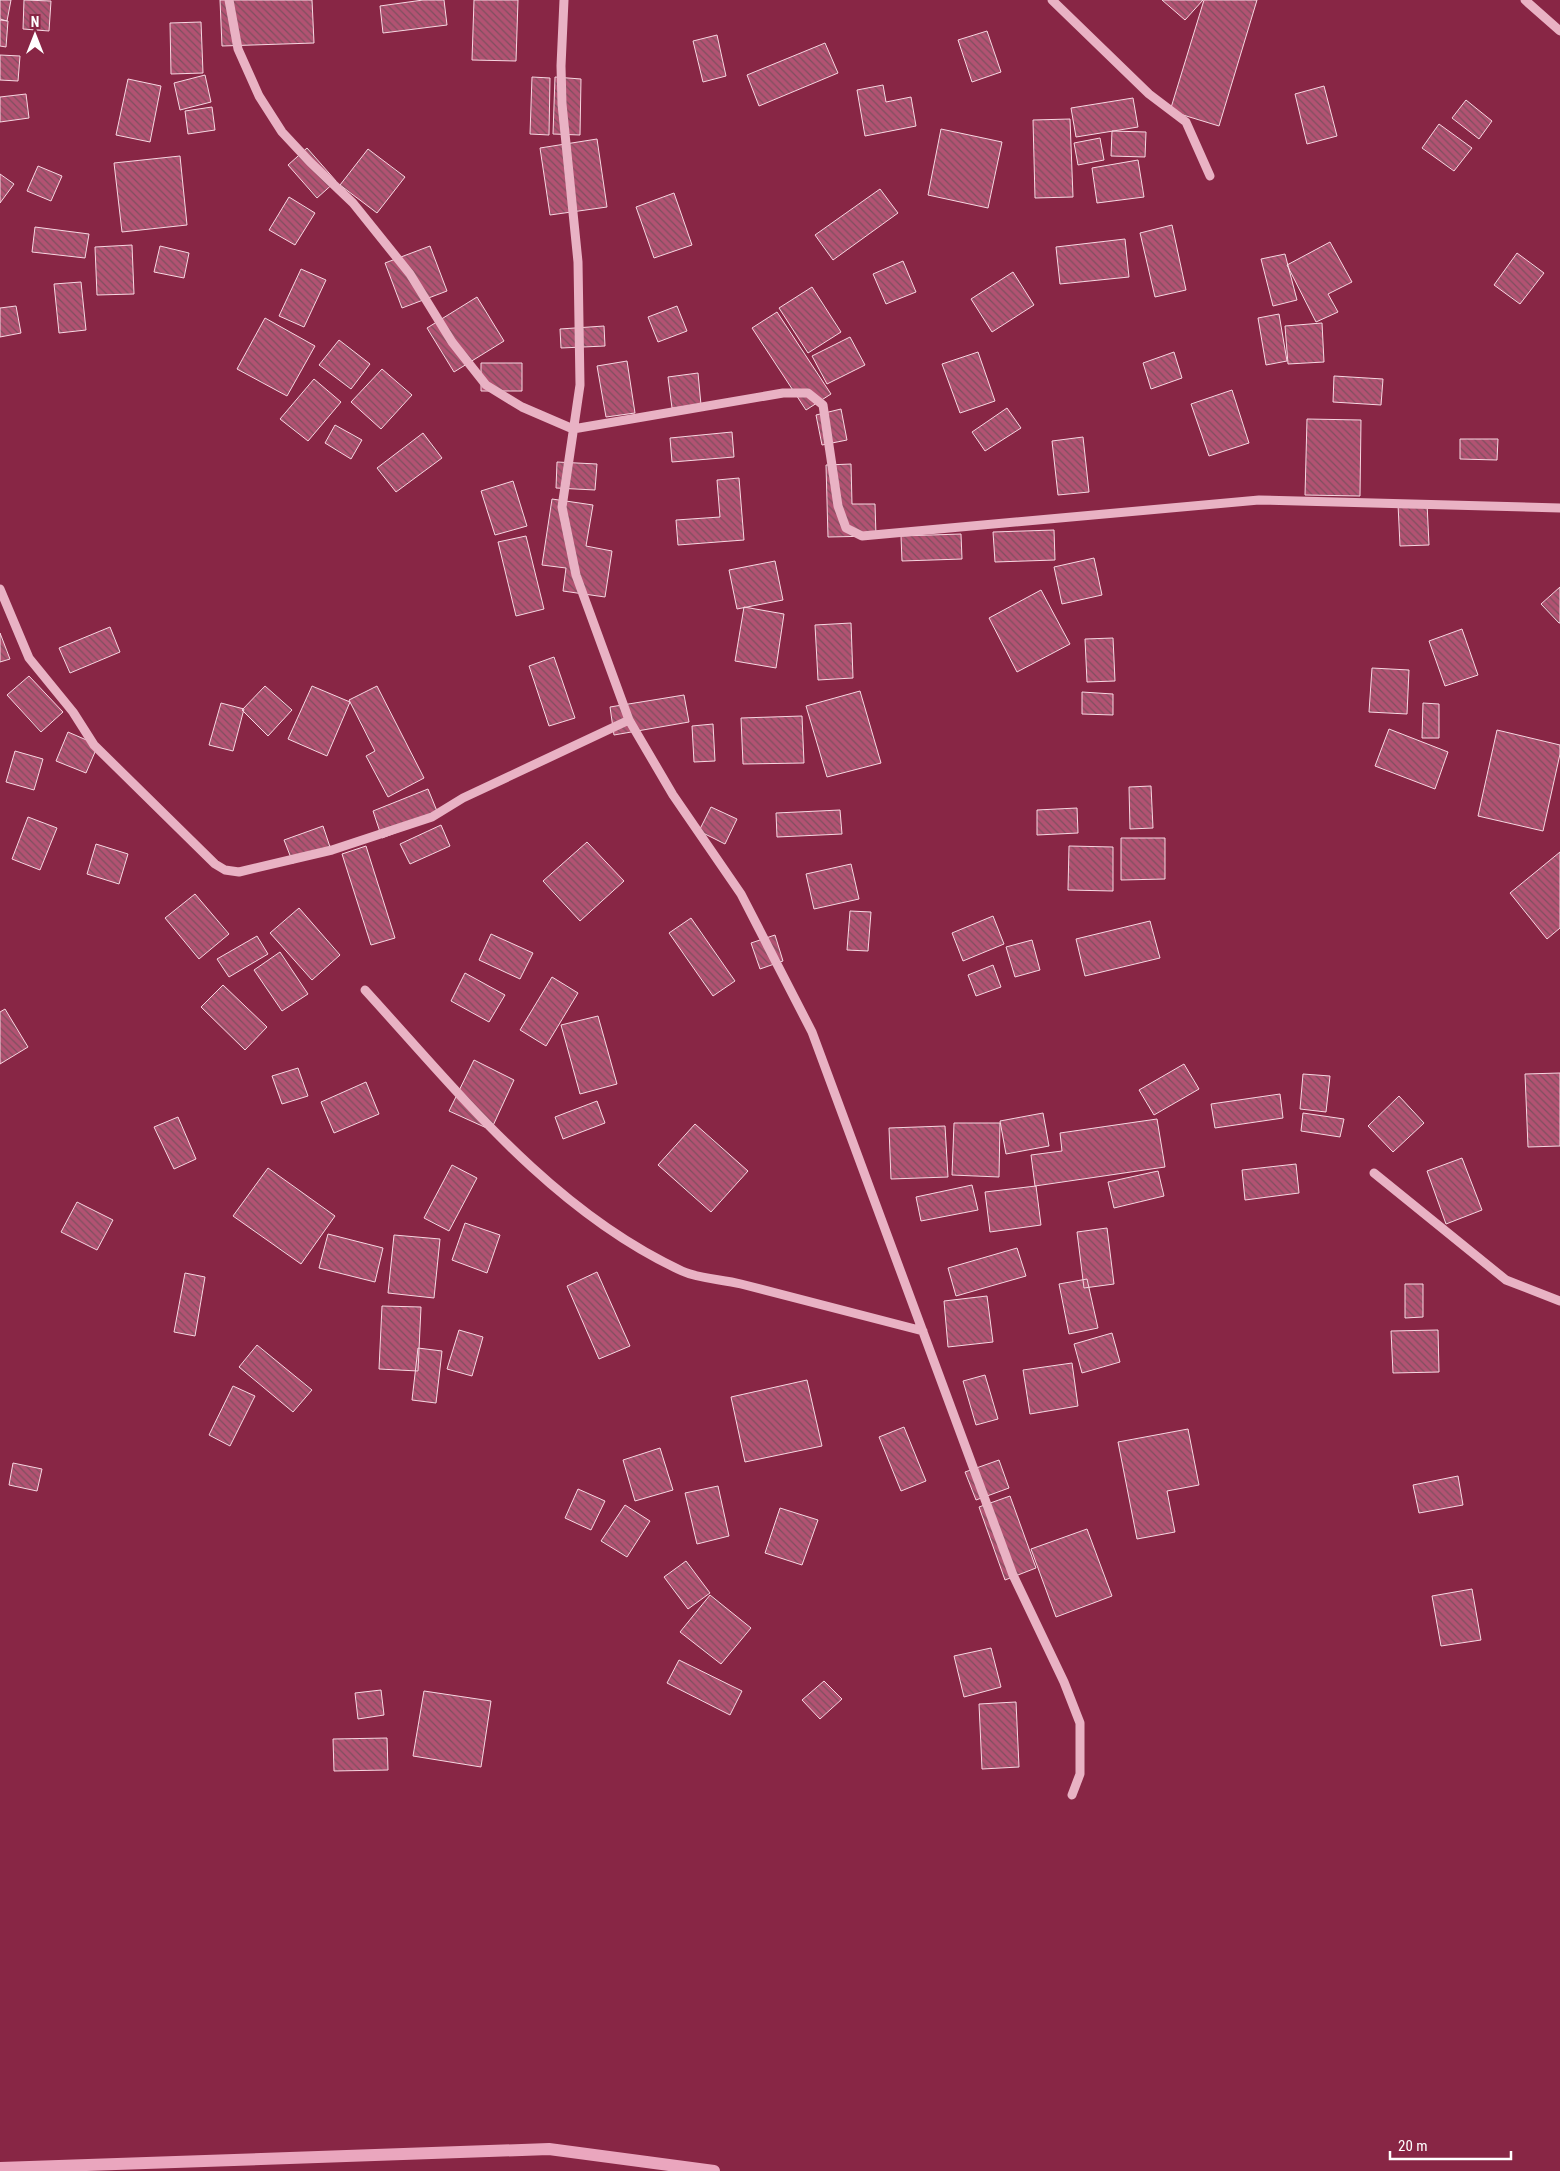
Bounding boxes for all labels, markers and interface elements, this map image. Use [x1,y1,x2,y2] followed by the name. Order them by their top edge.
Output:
[10,10,60,60] north arrow
[31,14,39,30] text: N
[1390,2128,1511,2160] scale bar
[1398,2137,1428,2155] text: 20 m

